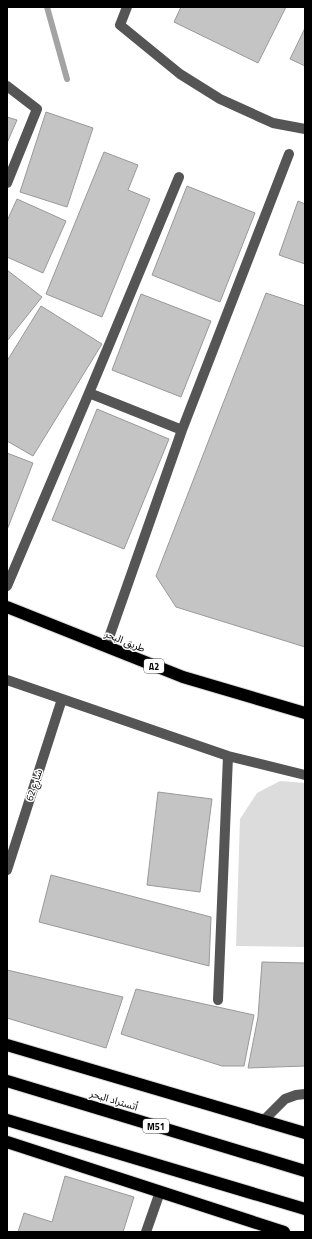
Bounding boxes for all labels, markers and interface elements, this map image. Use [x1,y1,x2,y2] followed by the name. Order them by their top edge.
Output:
[102,626,148,656] street label: طريق البحر
[144,659,164,673] road number: A2
[22,767,46,803] street label: شارع 62
[87,1085,140,1115] street label: أتستراد البحر
[143,1119,169,1133] road number: M51

